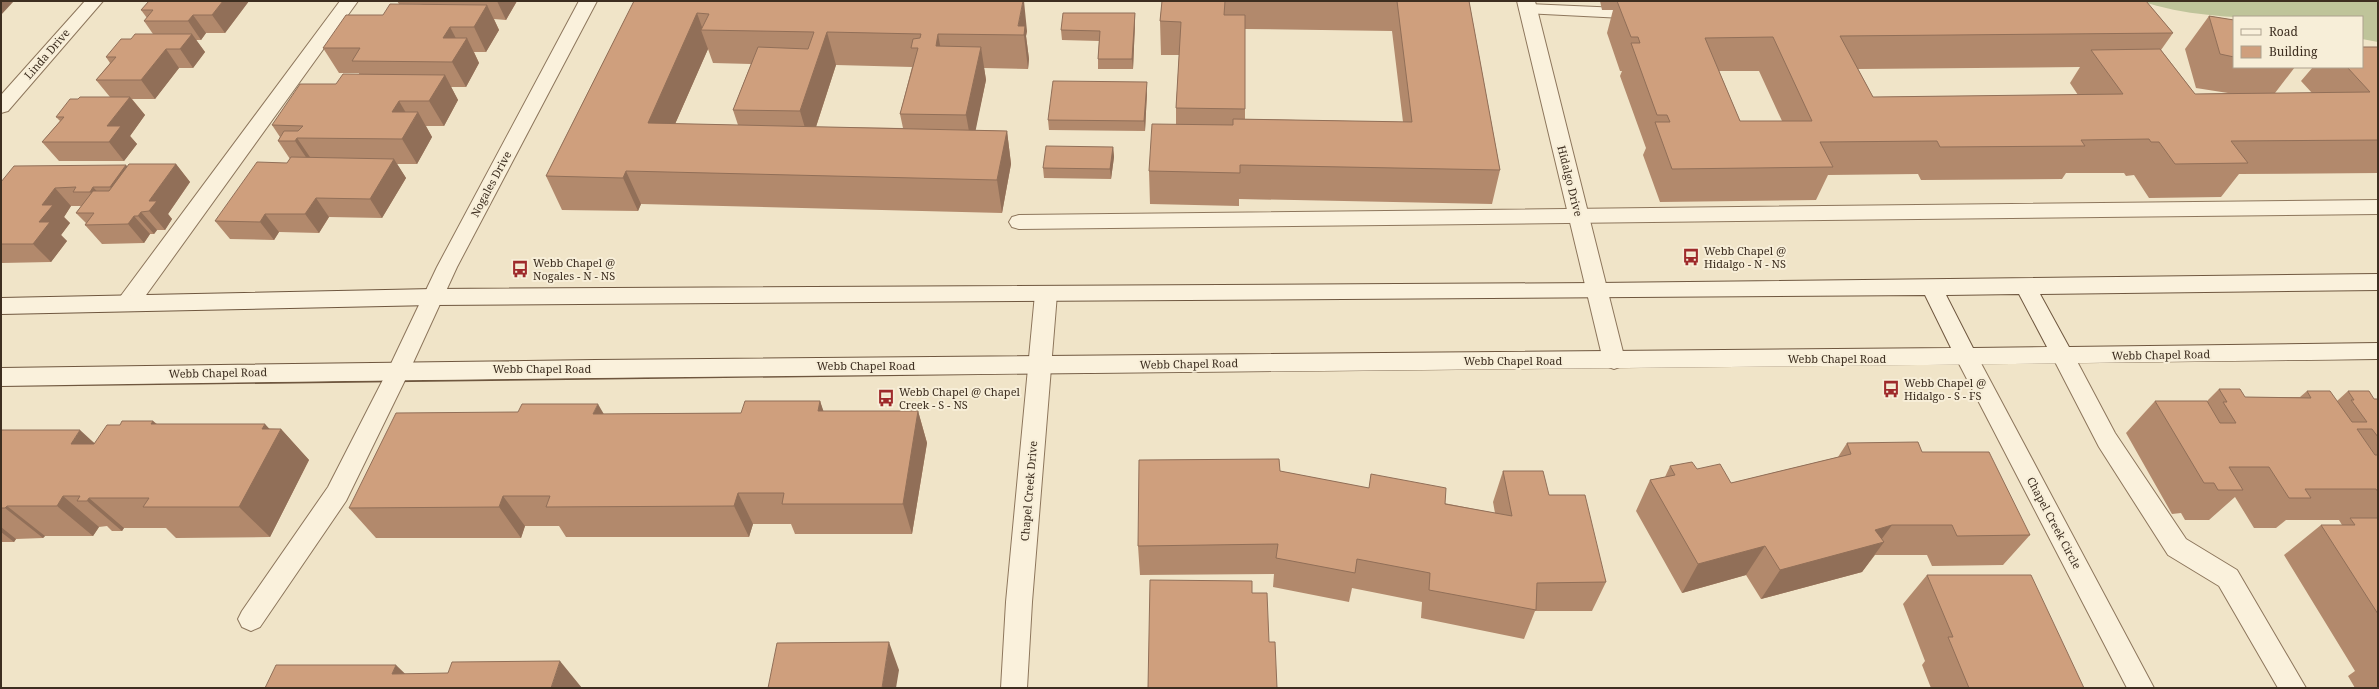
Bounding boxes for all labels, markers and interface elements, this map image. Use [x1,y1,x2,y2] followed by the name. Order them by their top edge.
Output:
[2233,16,2363,68] legend
[2269,23,2299,40] text: Road
[21,25,73,82] street label: Linda Drive
[2269,43,2318,60] text: Building
[1554,144,1587,218] street label: Hidalgo Drive
[467,148,514,219] street label: Nogales Drive
[1704,243,1786,271] place label: Webb Chapel @ Hidalgo - N - NS
[1681,247,1701,267] bus stop icon: Webb Chapel @ Hidalgo - N - NS
[533,255,615,283] place label: Webb Chapel @ Nogales - N - NS
[510,259,530,279] bus stop icon: Webb Chapel @ Nogales - N - NS
[2112,346,2211,363] street label: Webb Chapel Road
[1788,351,1886,366] street label: Webb Chapel Road
[1464,353,1562,368] street label: Webb Chapel Road
[1140,355,1239,372] street label: Webb Chapel Road
[817,358,915,373] street label: Webb Chapel Road
[493,361,591,376] street label: Webb Chapel Road
[169,364,268,381] street label: Webb Chapel Road
[1904,375,1986,403] place label: Webb Chapel @ Hidalgo - S - FS
[1881,379,1901,399] bus stop icon: Webb Chapel @ Hidalgo - S - FS
[899,384,1021,412] place label: Webb Chapel @ Chapel Creek - S - NS
[876,388,896,408] bus stop icon: Webb Chapel @ Chapel Creek - S - NS
[1017,440,1040,542] street label: Chapel Creek Drive
[2024,474,2085,571] street label: Chapel Creek Circle

